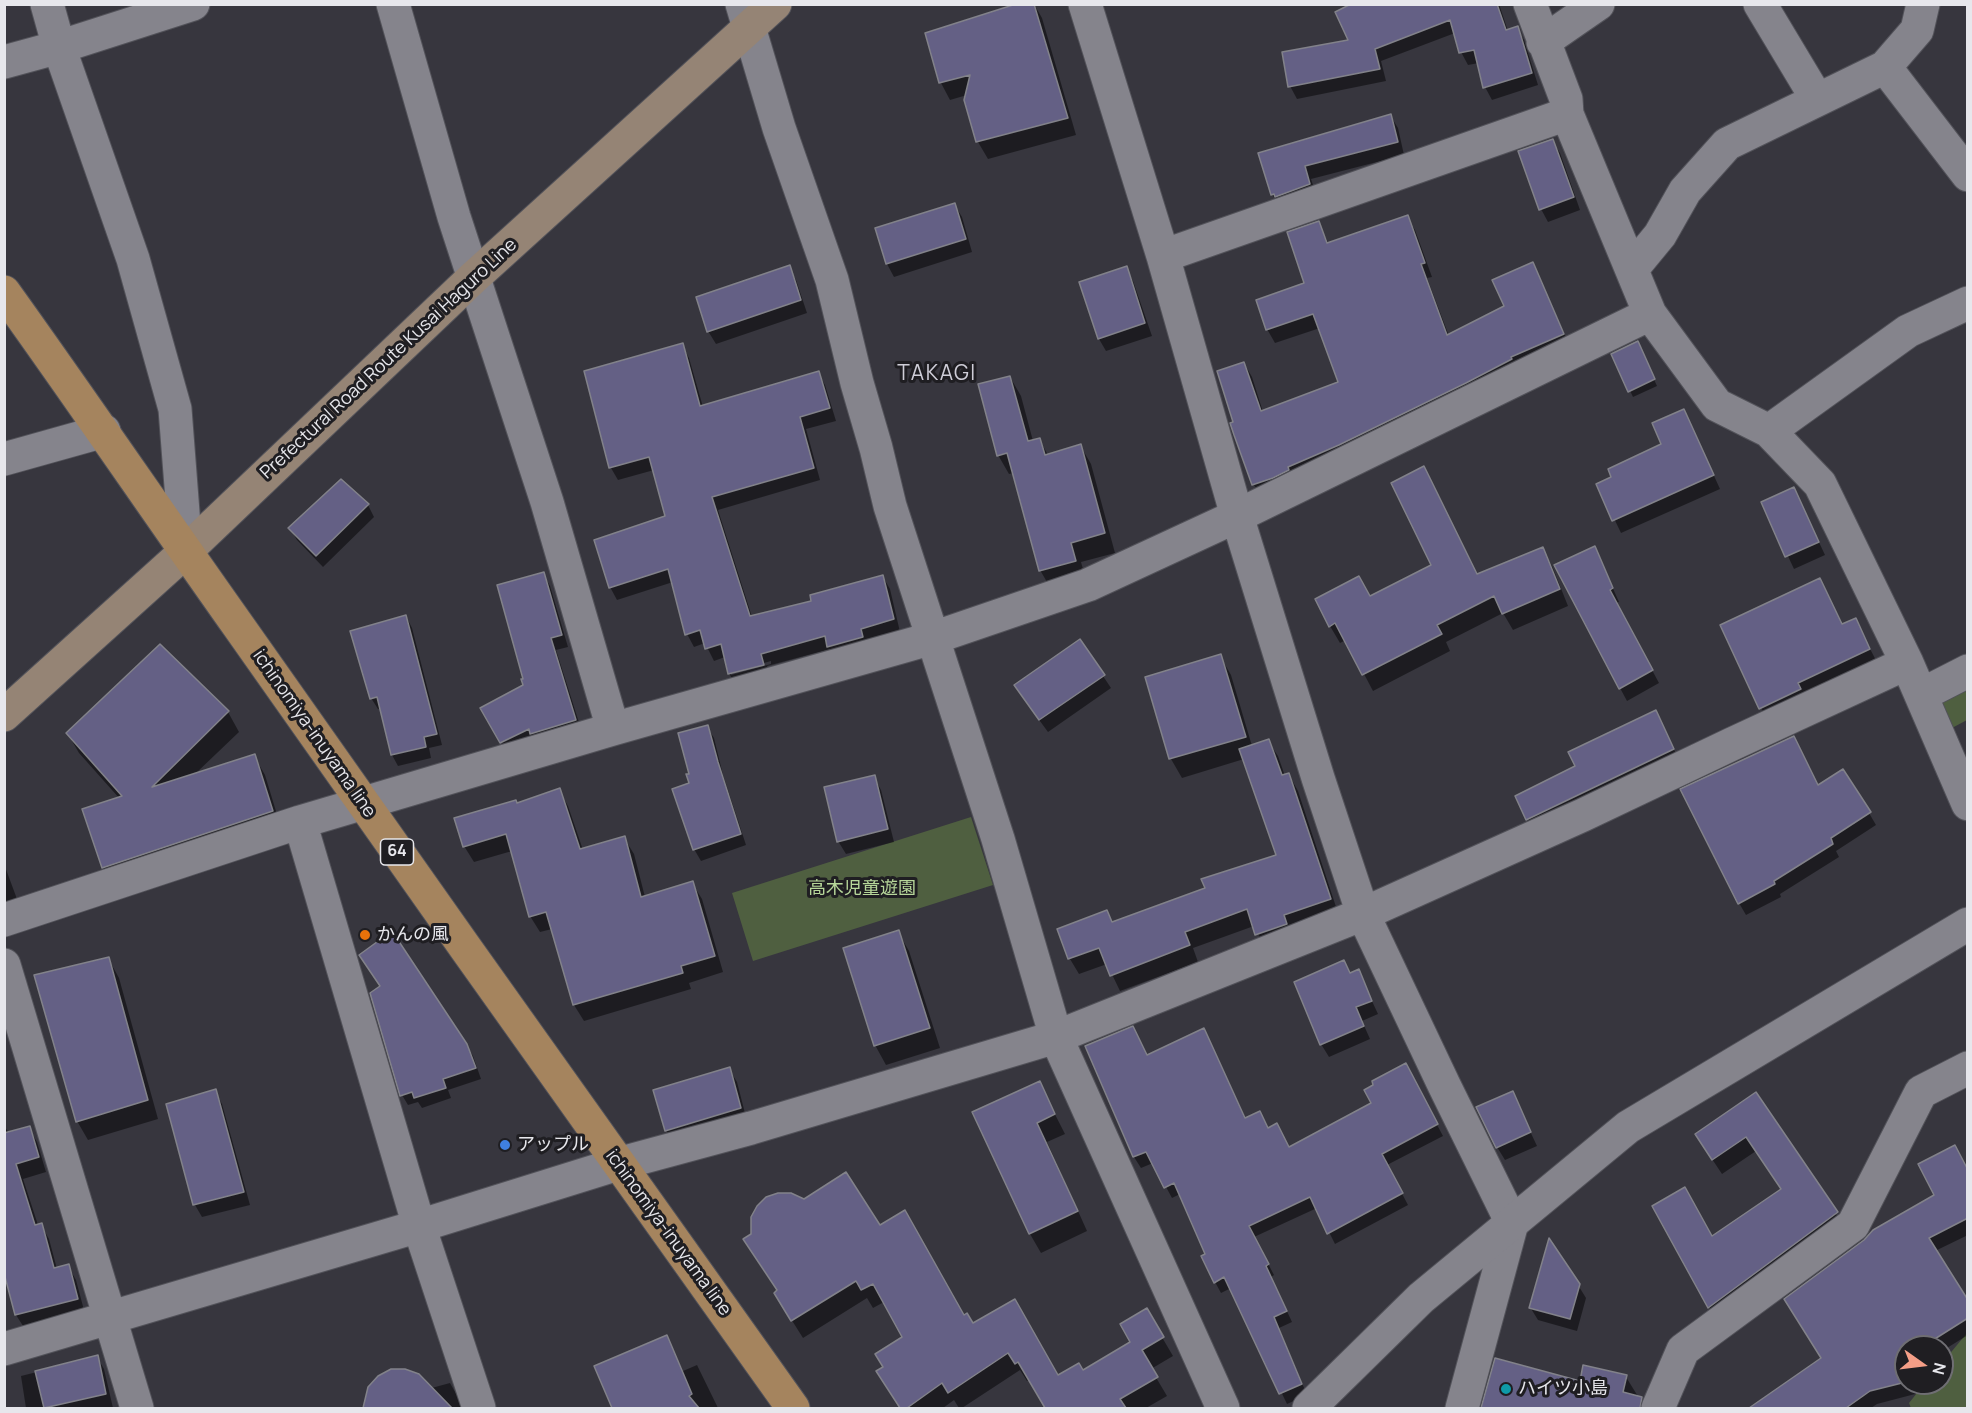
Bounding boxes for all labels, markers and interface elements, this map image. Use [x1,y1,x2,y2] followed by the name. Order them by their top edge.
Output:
[256,234,522,484] street label: Prefectural Road Route Kusai Haguro Line
[897,361,977,387] district label: TAKAGI
[248,646,380,822] street label: ichinomiya-inuyama line
[380,839,414,865] road number: 64
[808,878,916,900] park label: 高木児童遊園
[377,924,449,946] place label: かんの風
[358,928,372,942] marker: かんの風
[517,1134,589,1156] place label: アップル
[498,1138,512,1152] marker: アップル
[601,1146,735,1320] street label: ichinomiya-inuyama line
[1894,1335,1954,1395] north arrow
[1927,1361,1952,1377] text: N
[1518,1378,1608,1400] place label: ハイツ小島
[1499,1382,1513,1396] marker: ハイツ小島

